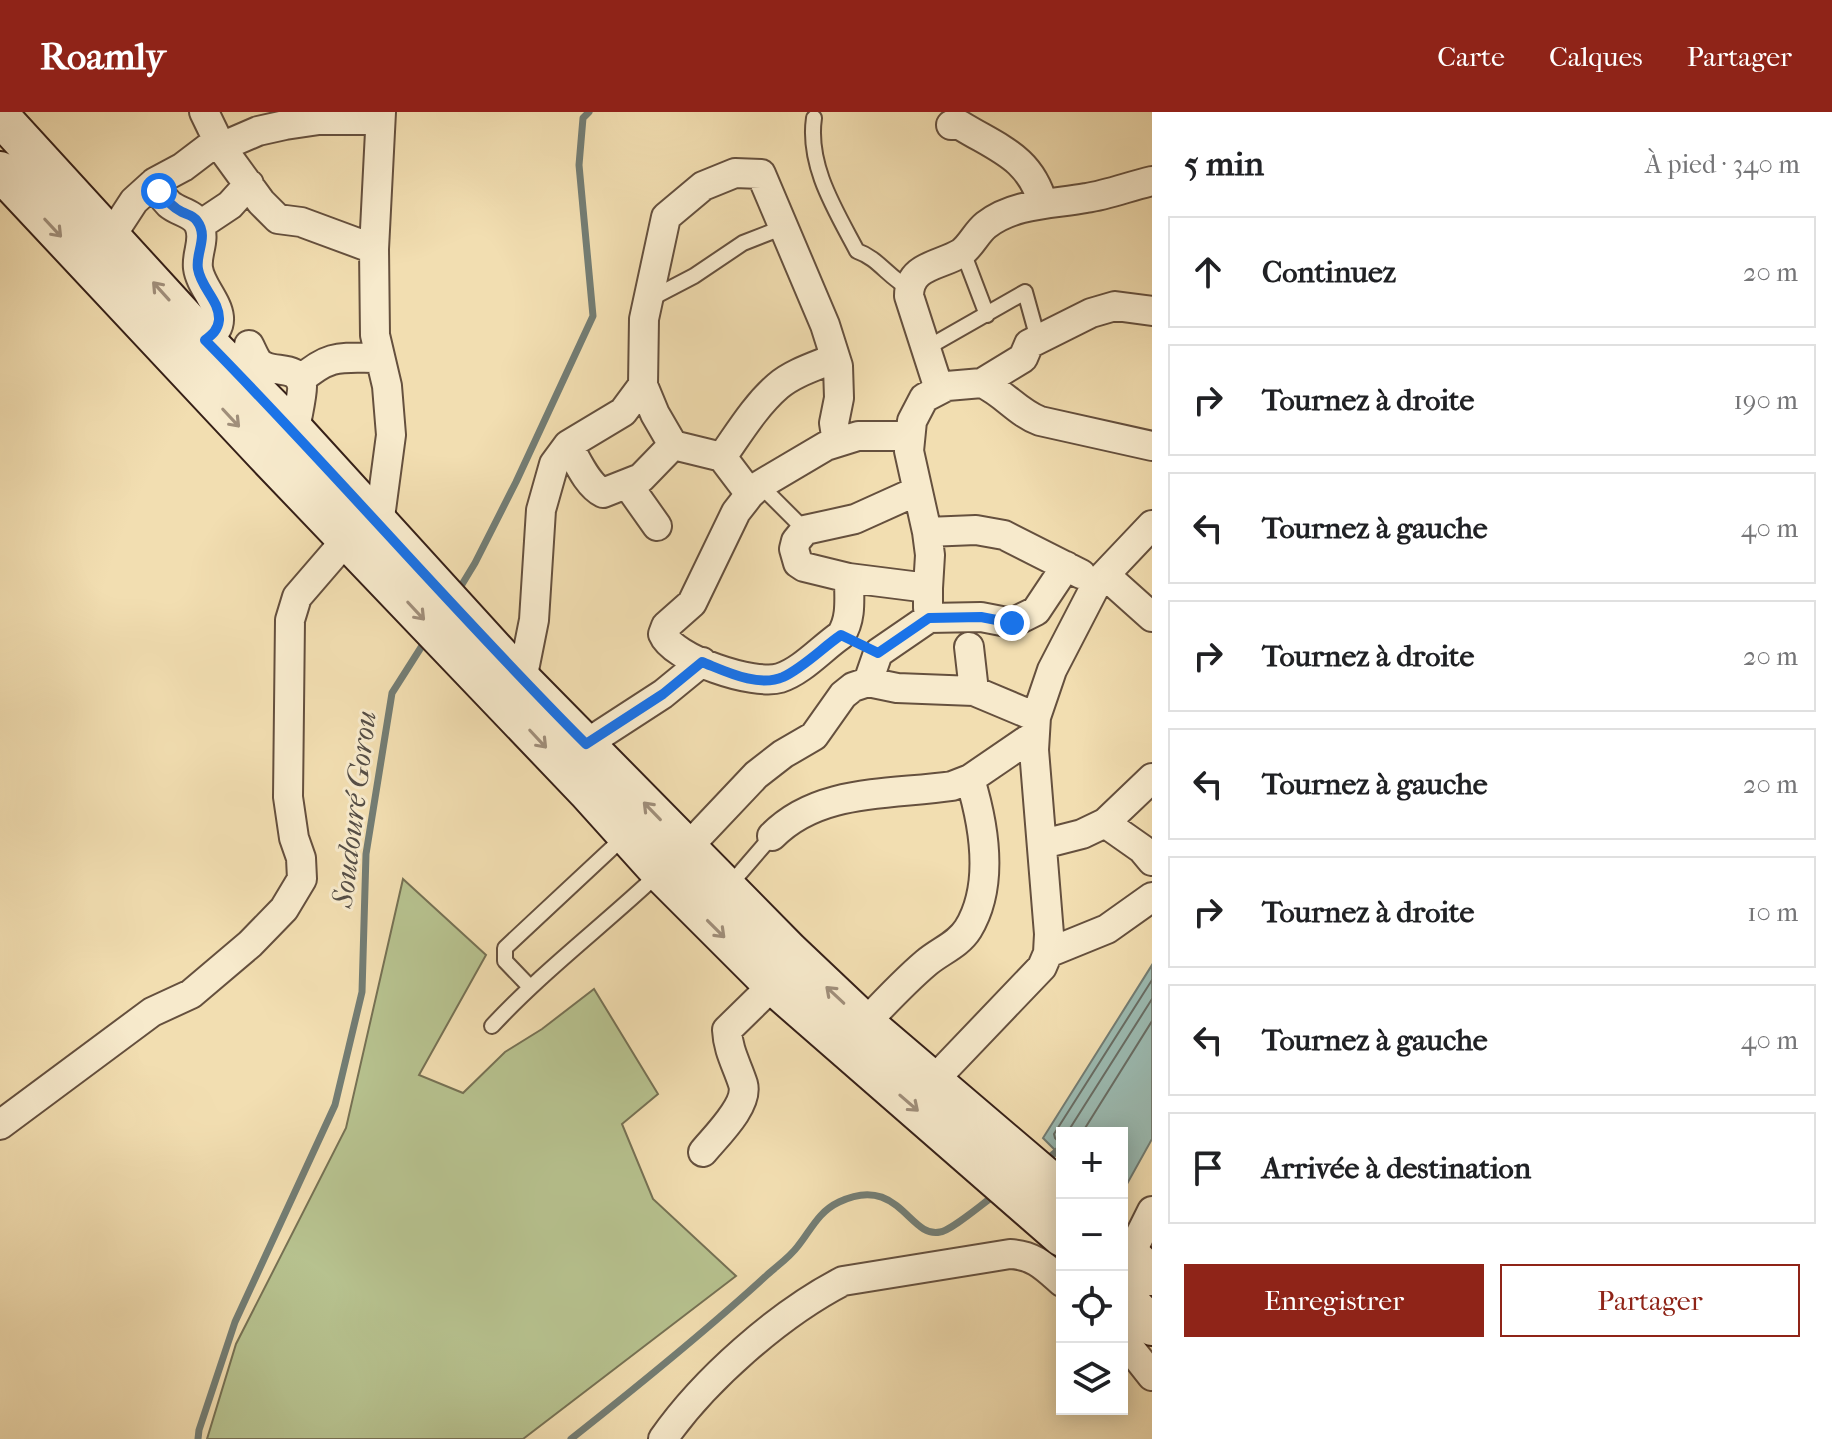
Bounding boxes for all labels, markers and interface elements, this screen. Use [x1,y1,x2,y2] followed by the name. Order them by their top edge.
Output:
[40,34,166,79] text: Roamly
[1437,40,1505,73] text: Carte
[1549,40,1643,73] text: Calques
[1687,40,1792,73] text: Partager
[1184,144,1264,184] text: 5 min
[1645,149,1800,180] text: À pied · 340 m
[141,173,177,209] route start
[44,218,63,238] one-way arrow
[1186,250,1230,294] icon: ahead
[1262,255,1396,290] text: Continuez
[1743,257,1798,288] text: 20 m
[152,281,170,301] one-way arrow
[1186,378,1230,422] icon: right
[1262,383,1474,418] text: Tournez à droite
[1734,385,1798,416] text: 190 m
[221,408,240,427] one-way arrow
[1186,506,1230,550] icon: left
[1262,511,1488,546] text: Tournez à gauche
[1741,513,1798,544] text: 40 m
[407,601,426,621] one-way arrow
[994,605,1030,641] route end
[1186,634,1230,678] icon: right
[1262,639,1474,674] text: Tournez à droite
[1743,641,1798,672] text: 20 m
[325,709,384,911] water label: Soudouré Gorou
[528,729,546,749] one-way arrow
[1186,762,1230,806] icon: left
[1262,767,1488,802] text: Tournez à gauche
[1743,769,1798,800] text: 20 m
[642,801,661,821] one-way arrow
[1186,890,1230,934] icon: right
[1262,895,1474,930] text: Tournez à droite
[1747,897,1798,928] text: 10 m
[706,919,725,938] one-way arrow
[826,987,846,1005] one-way arrow
[1186,1018,1230,1062] icon: left
[1262,1023,1488,1058] text: Tournez à gauche
[1741,1025,1798,1056] text: 40 m
[898,1094,918,1112] one-way arrow
[1056,1127,1128,1415] map controls
[1056,1127,1128,1199] button: +
[1186,1146,1230,1190] icon: arrive
[1262,1151,1531,1186] text: Arrivée à destination
[1056,1199,1128,1271] button: −
[1184,1264,1484,1337] button: Enregistrer
[1500,1264,1800,1337] button: Partager
[1056,1271,1128,1343] button: locate
[1056,1343,1128,1415] button: layers

